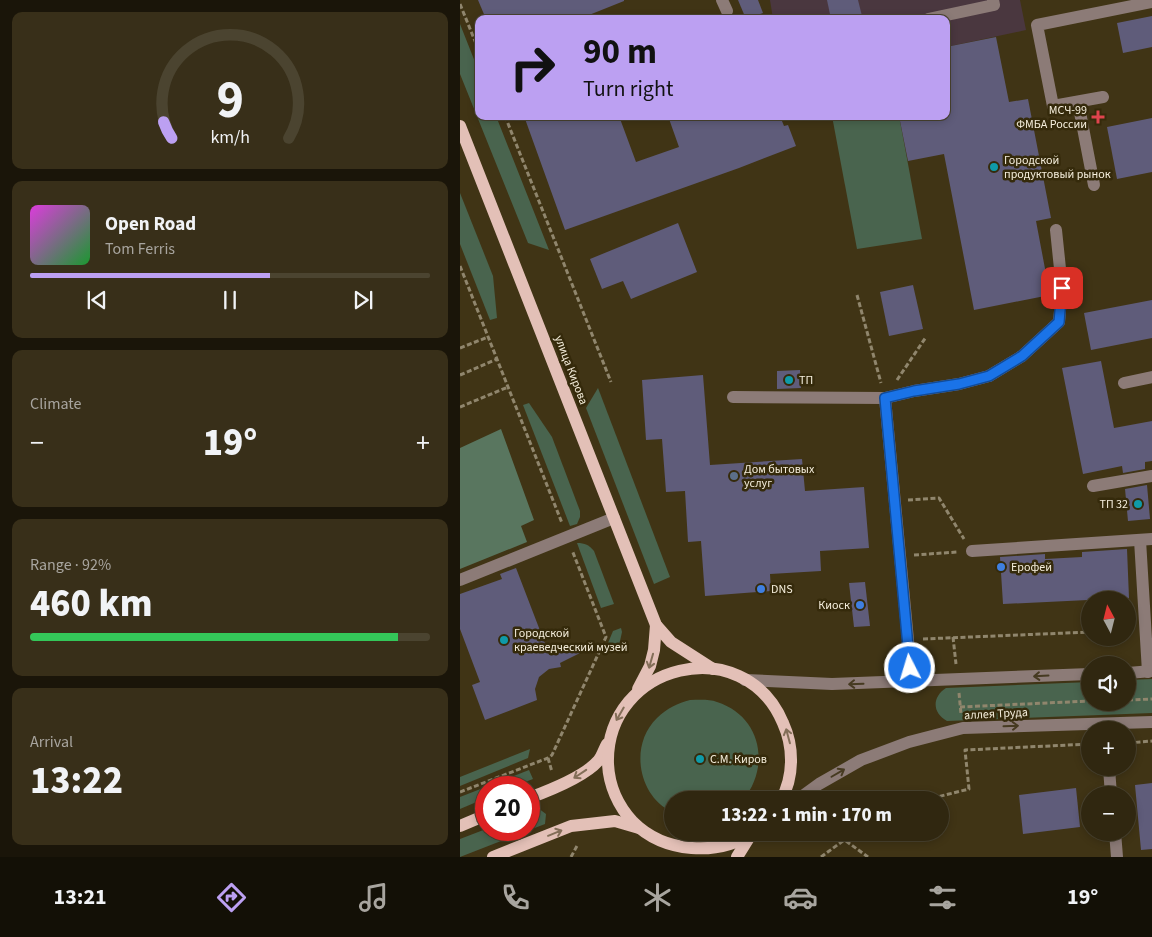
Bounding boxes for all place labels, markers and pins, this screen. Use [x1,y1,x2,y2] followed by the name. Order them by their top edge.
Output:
[1016,102,1087,133] place label: МСЧ-99 ФМБА России
[1091,110,1105,124] marker: МСЧ-99 ФМБА России
[1004,152,1111,183] place label: Городской продуктовый рынок
[988,161,1000,173] marker: Городской продуктовый рынок
[1041,267,1083,309] pin
[799,372,813,389] place label: ТП
[783,374,795,386] marker: ТП
[744,461,815,492] place label: Дом бытовых услуг
[728,470,740,482] marker: Дом бытовых услуг
[1099,496,1128,513] place label: ТП 32
[1132,498,1144,510] marker: ТП 32
[1011,559,1052,576] place label: Ерофей
[995,561,1007,573] marker: Ерофей
[771,581,793,598] place label: DNS
[755,583,767,595] marker: DNS
[818,597,850,614] place label: Киоск
[854,599,866,611] marker: Киоск
[514,625,628,656] place label: Городской краеведческий музей
[498,634,510,646] marker: Городской краеведческий музей
[710,751,767,768] place label: С.М. Киров
[694,753,706,765] marker: С.М. Киров

